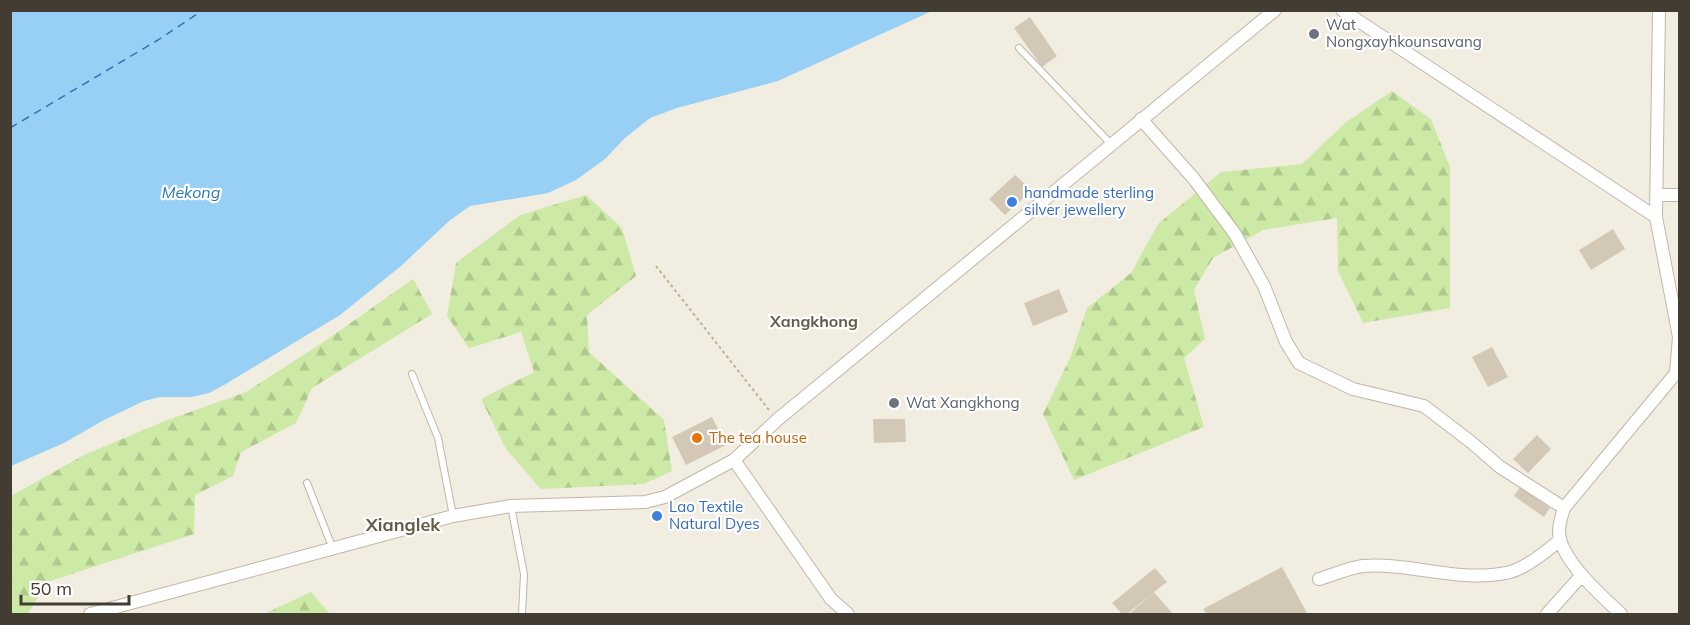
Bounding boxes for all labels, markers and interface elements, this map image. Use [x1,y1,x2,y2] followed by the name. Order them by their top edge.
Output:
[1326,15,1482,51] place label: Wat Nongxayhkounsavang
[1307,27,1321,41] marker: Wat Nongxayhkounsavang
[162,182,221,202] water label: Mekong
[1024,183,1154,219] place label: handmade sterling silver jewellery
[1005,195,1019,209] marker: handmade sterling silver jewellery
[769,311,858,331] district label: Xangkhong
[906,393,1020,412] place label: Wat Xangkhong
[887,396,901,410] marker: Wat Xangkhong
[709,428,807,447] place label: The tea house
[690,431,704,445] marker: The tea house
[669,497,760,533] place label: Lao Textile Natural Dyes
[650,509,664,523] marker: Lao Textile Natural Dyes
[365,513,441,536] district label: Xianglek
[21,568,129,606] scale bar
[30,577,72,600] text: 50 m

